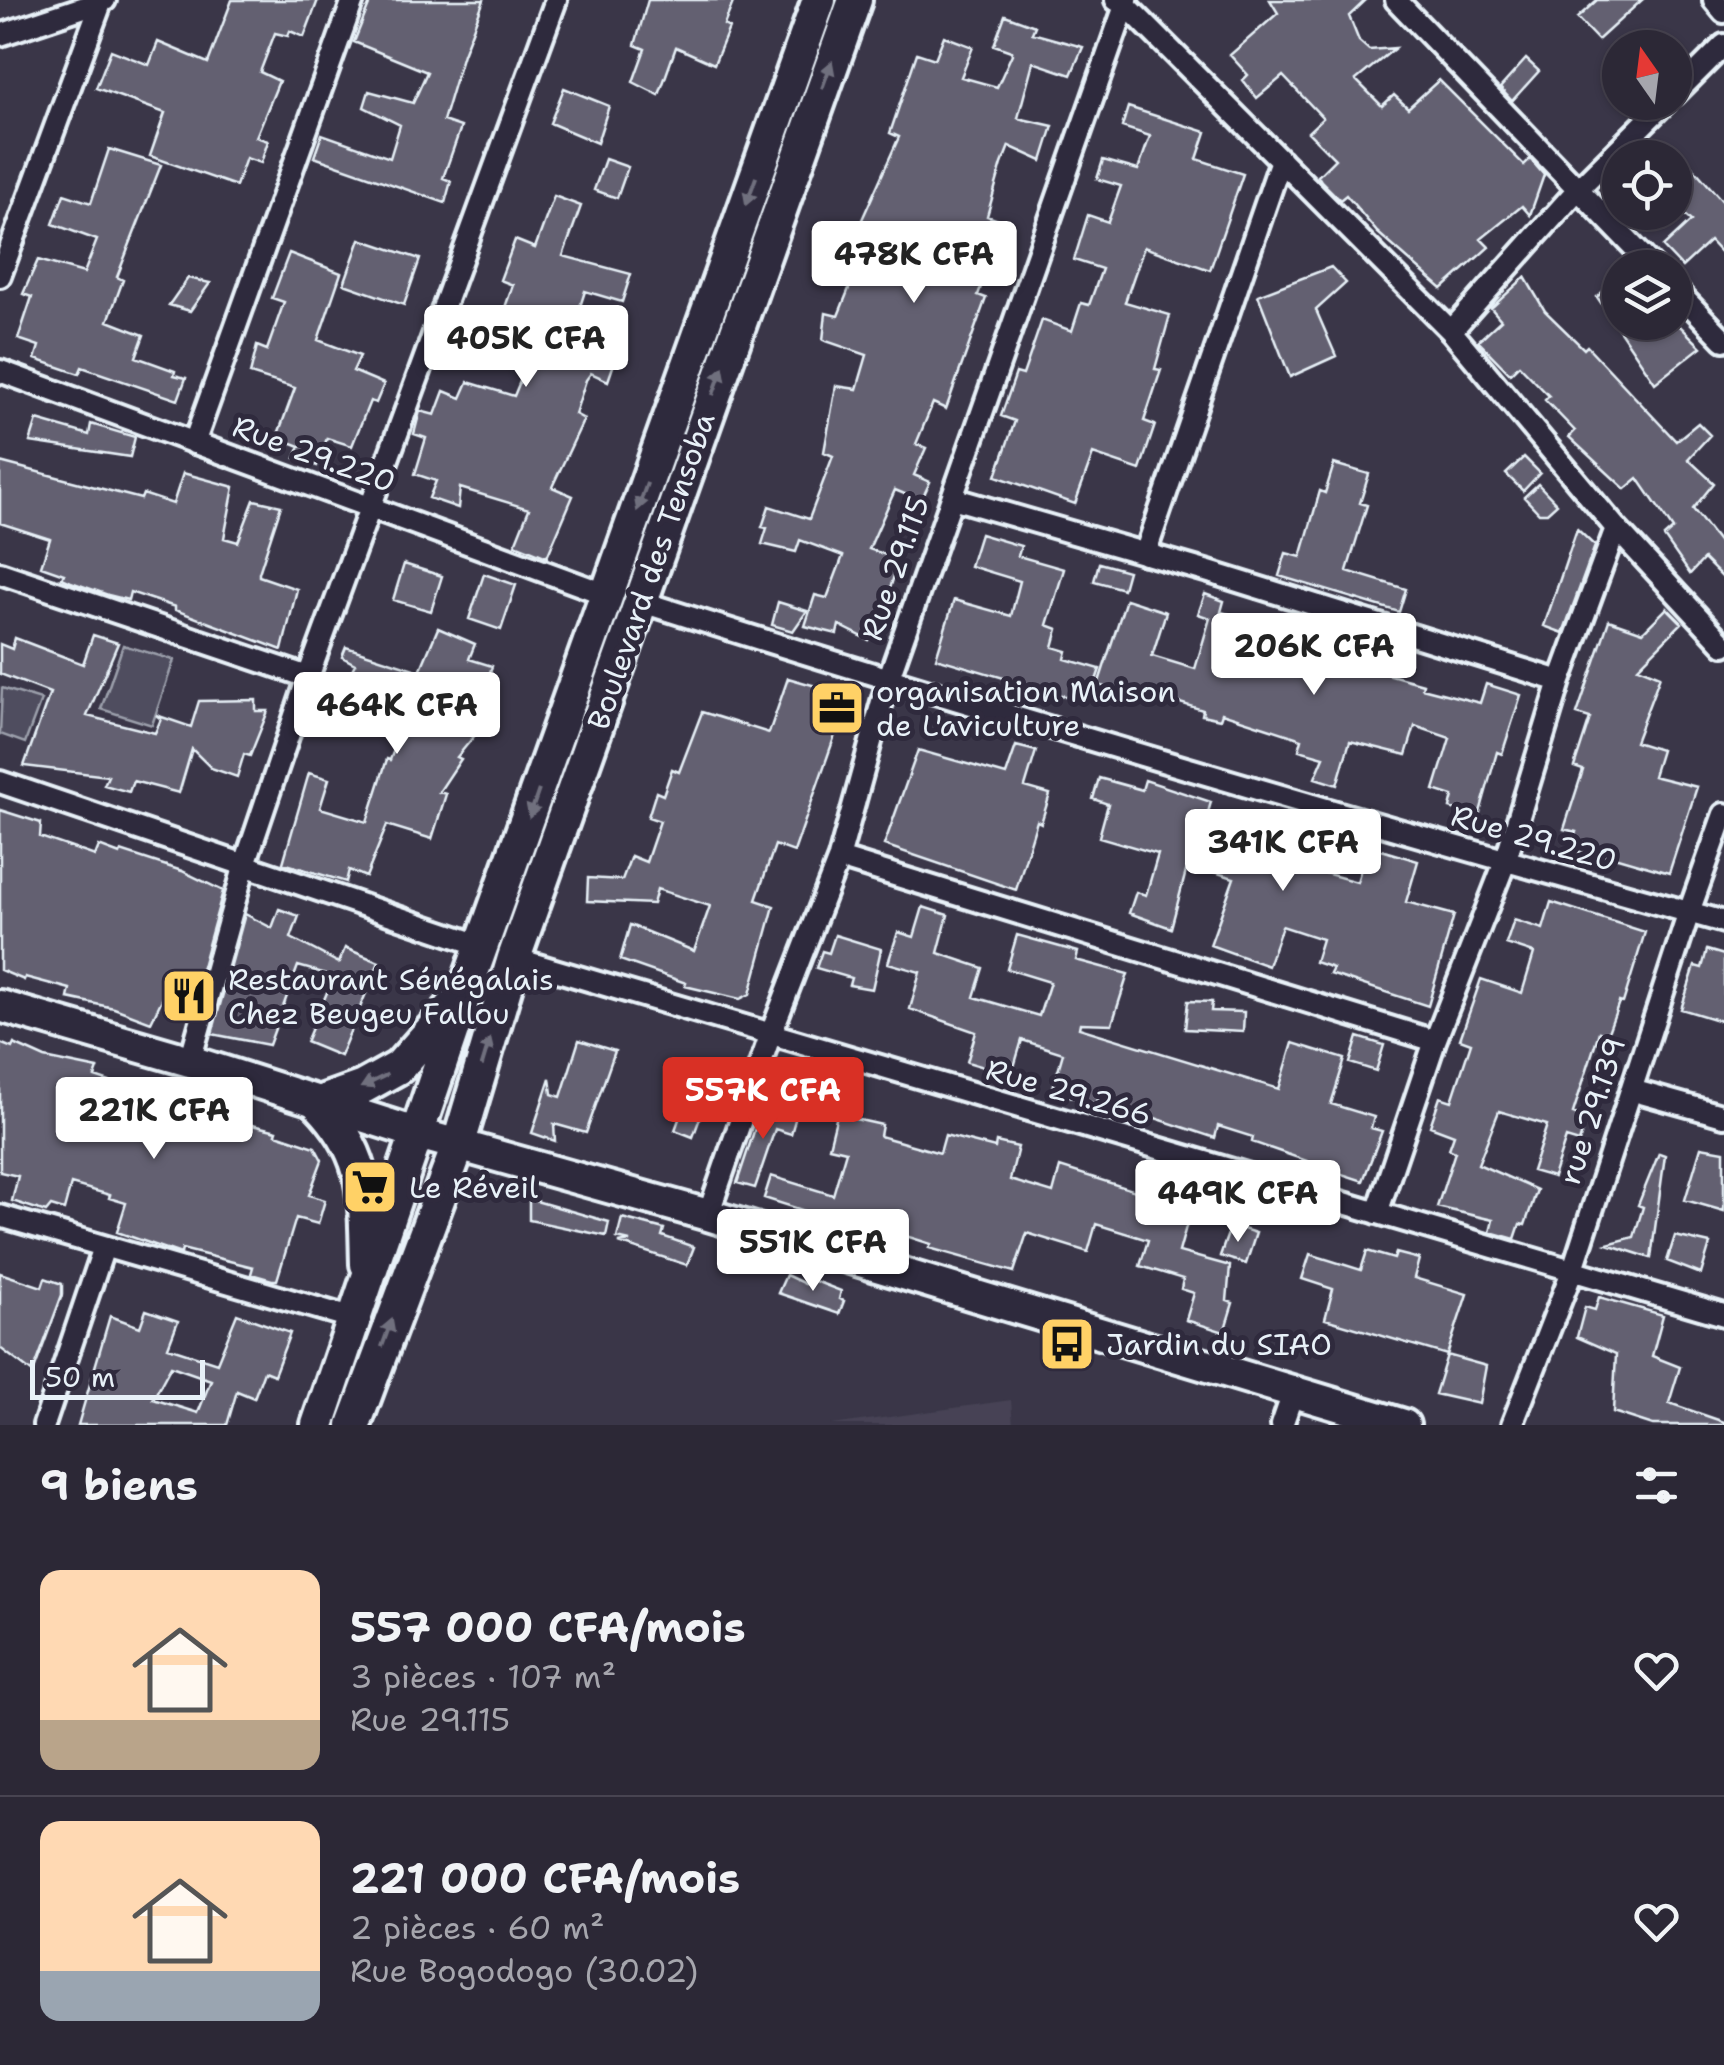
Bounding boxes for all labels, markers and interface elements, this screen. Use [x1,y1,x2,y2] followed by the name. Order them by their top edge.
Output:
[1602,30,1692,120] north arrow
[1602,30,1692,340] map controls
[821,60,836,90] one-way arrow
[1602,140,1692,230] button: locate
[743,176,758,206] one-way arrow
[811,221,1017,306] pin: 478K CFA
[834,232,994,275] text: 478K CFA
[1602,250,1692,340] button: layers
[423,305,629,390] pin: 405K CFA
[446,316,606,359] text: 405K CFA
[711,366,726,396] one-way arrow
[227,406,401,502] street label: Rue 29.220
[577,407,725,735] street label: Boulevard des Tensoba
[634,483,649,513] one-way arrow
[851,490,939,646] street label: Rue 29.115
[1211,613,1417,698] pin: 206K CFA
[1233,624,1395,667] text: 206K CFA
[876,671,1176,746] place label: organisation Maison de L'aviculture
[294,672,500,757] pin: 464K CFA
[807,678,867,738] office icon: organisation Maison de L'aviculture
[316,683,478,726] text: 464K CFA
[526,789,541,819] one-way arrow
[1446,795,1622,881] street label: Rue 29.220
[1180,809,1386,894] pin: 341K CFA
[1207,820,1359,863] text: 341K CFA
[228,959,554,1034] place label: Restaurant Sénégalais Chez Beugeu Fallou
[159,966,219,1026] restaurant icon: Restaurant Sénégalais Chez Beugeu Fallou
[1549,1032,1635,1190] street label: rue 29.139
[479,1036,494,1067] one-way arrow
[981,1049,1157,1135] street label: Rue 29.266
[660,1057,866,1142] pin: 557K CFA
[685,1068,841,1111] text: 557K CFA
[359,1073,388,1090] one-way arrow
[51,1077,257,1162] pin: 221K CFA
[78,1088,230,1131] text: 221K CFA
[340,1157,400,1217] supermarket icon: Le Réveil
[1135,1160,1341,1245] pin: 449K CFA
[409,1167,538,1208] place label: Le Réveil
[1157,1171,1319,1214] text: 449K CFA
[710,1209,916,1294] pin: 551K CFA
[739,1220,887,1263] text: 551K CFA
[1037,1314,1097,1374] bus stop icon: Jardin du SIAO
[380,1318,395,1348] one-way arrow
[1106,1324,1332,1365] place label: Jardin du SIAO
[30,1355,205,1400] scale bar
[45,1358,115,1396] text: 50 m
[40,1457,198,1513] text: 9 biens
[1629,1458,1684,1513] icon: filters
[350,1599,746,1655] text: 557 000 CFA/mois
[120,1610,240,1730] icon: home
[1629,1643,1684,1698] icon: heart
[350,1655,616,1698] text: 3 pièces · 107 m²
[350,1698,510,1741] text: Rue 29.115
[350,1850,740,1906] text: 221 000 CFA/mois
[120,1861,240,1981] icon: home
[1629,1894,1684,1949] icon: heart
[350,1906,605,1949] text: 2 pièces · 60 m²
[350,1949,698,1992] text: Rue Bogodogo (30.02)

